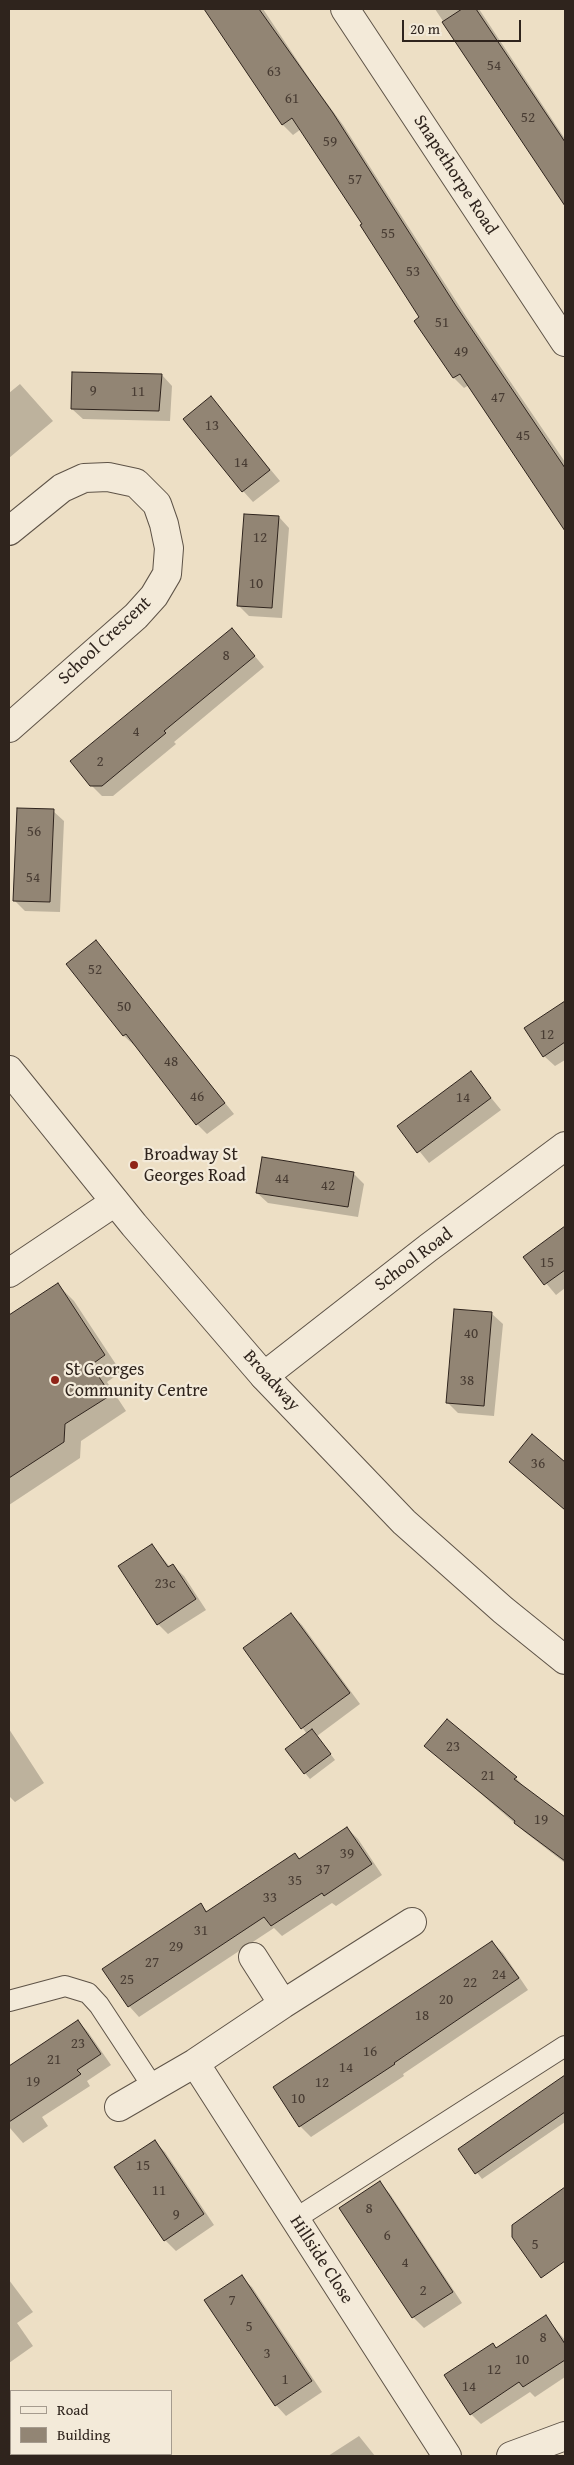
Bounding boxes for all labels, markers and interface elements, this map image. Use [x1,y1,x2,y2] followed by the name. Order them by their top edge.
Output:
[404,10,523,42] scale bar
[410,18,440,39] text: 20 m
[487,57,501,75] house number: 54
[267,63,281,81] house number: 63
[285,90,299,108] house number: 61
[521,109,535,127] house number: 52
[408,111,502,239] street label: Snapethorpe Road
[323,133,337,151] house number: 59
[348,171,362,189] house number: 57
[381,225,395,243] house number: 55
[406,263,420,281] house number: 53
[435,314,449,332] house number: 51
[454,343,468,361] house number: 49
[89,382,97,400] house number: 9
[131,383,145,401] house number: 11
[491,389,505,407] house number: 47
[205,417,219,435] house number: 13
[516,427,530,445] house number: 45
[234,454,248,472] house number: 14
[253,529,267,547] house number: 12
[249,575,263,593] house number: 10
[54,592,156,690] street label: School Crescent
[222,647,230,665] house number: 8
[132,723,140,741] house number: 4
[96,753,104,771] house number: 2
[27,823,41,841] house number: 56
[26,869,40,887] house number: 54
[88,961,102,979] house number: 52
[117,998,131,1016] house number: 50
[540,1026,554,1044] house number: 12
[164,1053,178,1071] house number: 48
[190,1088,204,1106] house number: 46
[456,1089,470,1107] house number: 14
[144,1144,246,1186] place label: Broadway St Georges Road
[128,1159,140,1171] marker: Broadway St Georges Road
[275,1170,289,1188] house number: 44
[321,1177,335,1195] house number: 42
[371,1224,457,1296] street label: School Road
[540,1254,554,1272] house number: 15
[464,1325,478,1343] house number: 40
[238,1346,304,1416] street label: Broadway
[65,1359,208,1402] place label: St Georges Community Centre
[460,1372,474,1390] house number: 38
[49,1374,61,1386] marker: St Georges Community Centre
[531,1455,545,1473] house number: 36
[154,1575,176,1593] house number: 23c
[446,1738,460,1756] house number: 23
[481,1767,495,1785] house number: 21
[534,1811,548,1829] house number: 19
[340,1845,354,1863] house number: 39
[316,1861,330,1879] house number: 37
[288,1872,302,1890] house number: 35
[263,1889,277,1907] house number: 33
[194,1922,208,1940] house number: 31
[169,1938,183,1956] house number: 29
[145,1954,159,1972] house number: 27
[492,1966,506,1984] house number: 24
[120,1971,134,1989] house number: 25
[463,1974,477,1992] house number: 22
[439,1991,453,2009] house number: 20
[415,2007,429,2025] house number: 18
[71,2035,85,2053] house number: 23
[363,2043,377,2061] house number: 16
[47,2051,61,2069] house number: 21
[339,2059,353,2077] house number: 14
[26,2073,40,2091] house number: 19
[315,2074,329,2092] house number: 12
[291,2090,305,2108] house number: 10
[136,2157,150,2175] house number: 15
[152,2182,166,2200] house number: 11
[365,2200,373,2218] house number: 8
[172,2206,180,2224] house number: 9
[284,2212,358,2308] street label: Hillside Close
[383,2227,391,2245] house number: 6
[531,2236,539,2254] house number: 5
[401,2254,409,2272] house number: 4
[419,2282,427,2300] house number: 2
[228,2292,236,2310] house number: 7
[245,2318,253,2336] house number: 5
[539,2329,547,2347] house number: 8
[263,2345,271,2363] house number: 3
[515,2351,529,2369] house number: 10
[487,2361,501,2379] house number: 12
[281,2371,289,2389] house number: 1
[462,2378,476,2396] house number: 14
[10,2390,172,2455] legend
[57,2399,88,2420] text: Road
[57,2424,110,2445] text: Building

